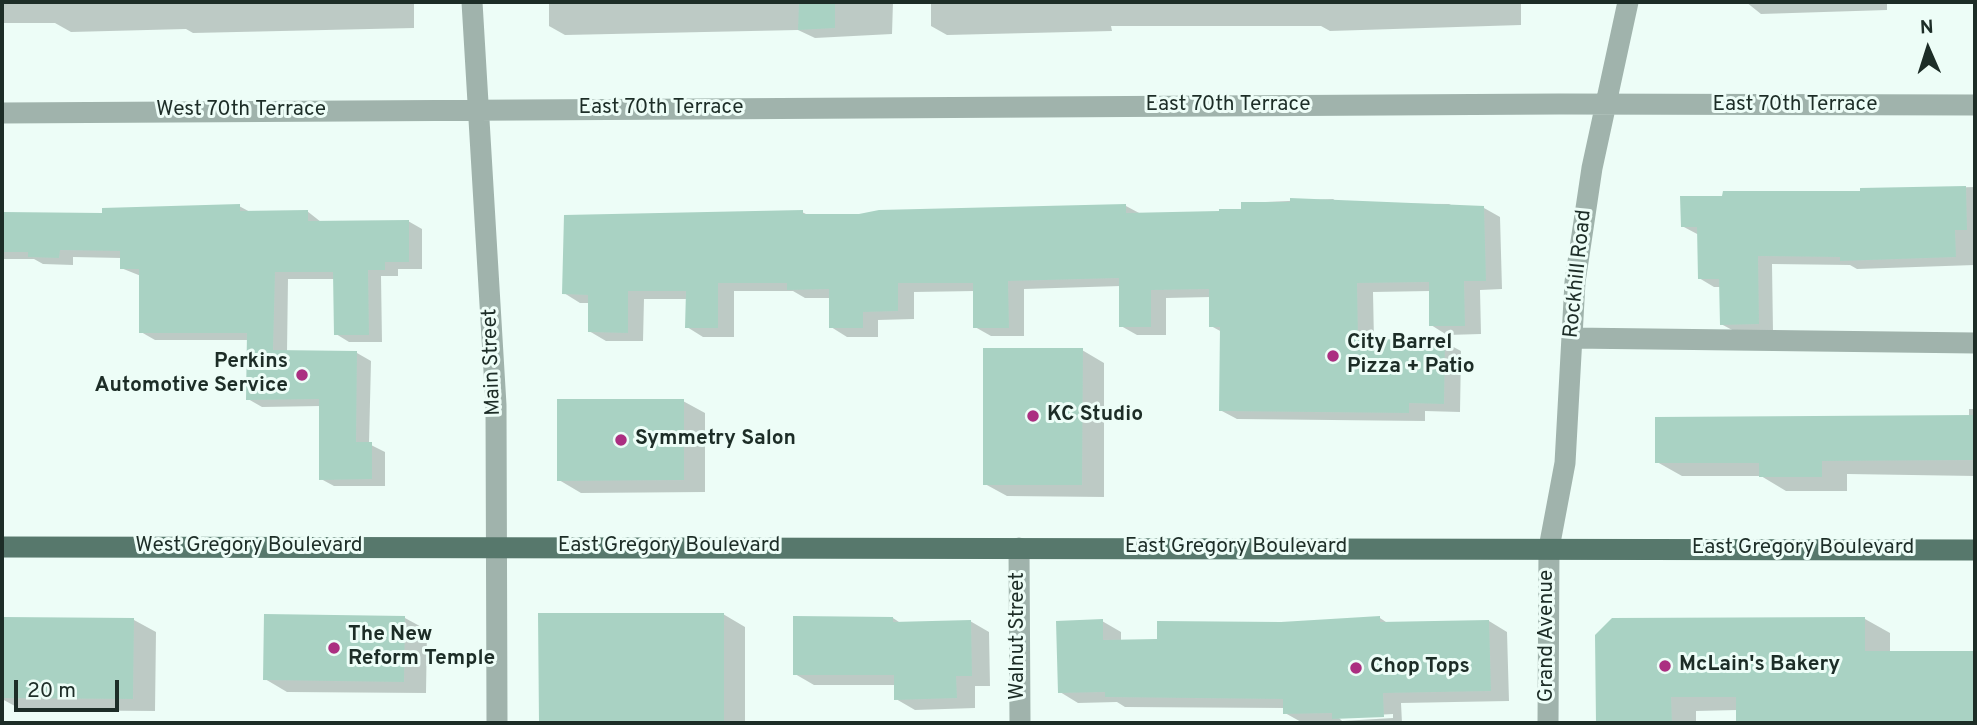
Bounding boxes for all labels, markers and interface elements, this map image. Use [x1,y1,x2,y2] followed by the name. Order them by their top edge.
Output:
[1893,14,1963,84] north arrow
[1919,16,1934,40] text: N
[1145,93,1311,119] street label: East 70th Terrace
[1712,93,1878,119] street label: East 70th Terrace
[578,96,744,122] street label: East 70th Terrace
[156,98,326,124] street label: West 70th Terrace
[1560,209,1598,339] street label: Rockhill Road
[479,308,507,416] street label: Main Street
[1347,331,1475,381] place label: City Barrel Pizza + Patio
[1325,348,1341,364] marker: City Barrel Pizza + Patio
[94,350,288,400] place label: Perkins Automotive Service
[294,367,310,383] marker: Perkins Automotive Service
[1047,403,1143,429] place label: KC Studio
[1025,408,1041,424] marker: KC Studio
[635,427,796,453] place label: Symmetry Salon
[613,432,629,448] marker: Symmetry Salon
[135,534,363,560] street label: West Gregory Boulevard
[558,534,780,560] street label: East Gregory Boulevard
[1125,535,1347,561] street label: East Gregory Boulevard
[1692,536,1914,562] street label: East Gregory Boulevard
[1535,570,1561,702] street label: Grand Avenue
[1006,572,1032,700] street label: Walnut Street
[348,623,495,673] place label: The New Reform Temple
[326,640,342,656] marker: The New Reform Temple
[1679,653,1840,679] place label: McLain's Bakery
[1370,655,1470,681] place label: Chop Tops
[1657,658,1673,674] marker: McLain's Bakery
[1348,660,1364,676] marker: Chop Tops
[18,666,122,710] scale bar
[27,678,76,705] text: 20 m

